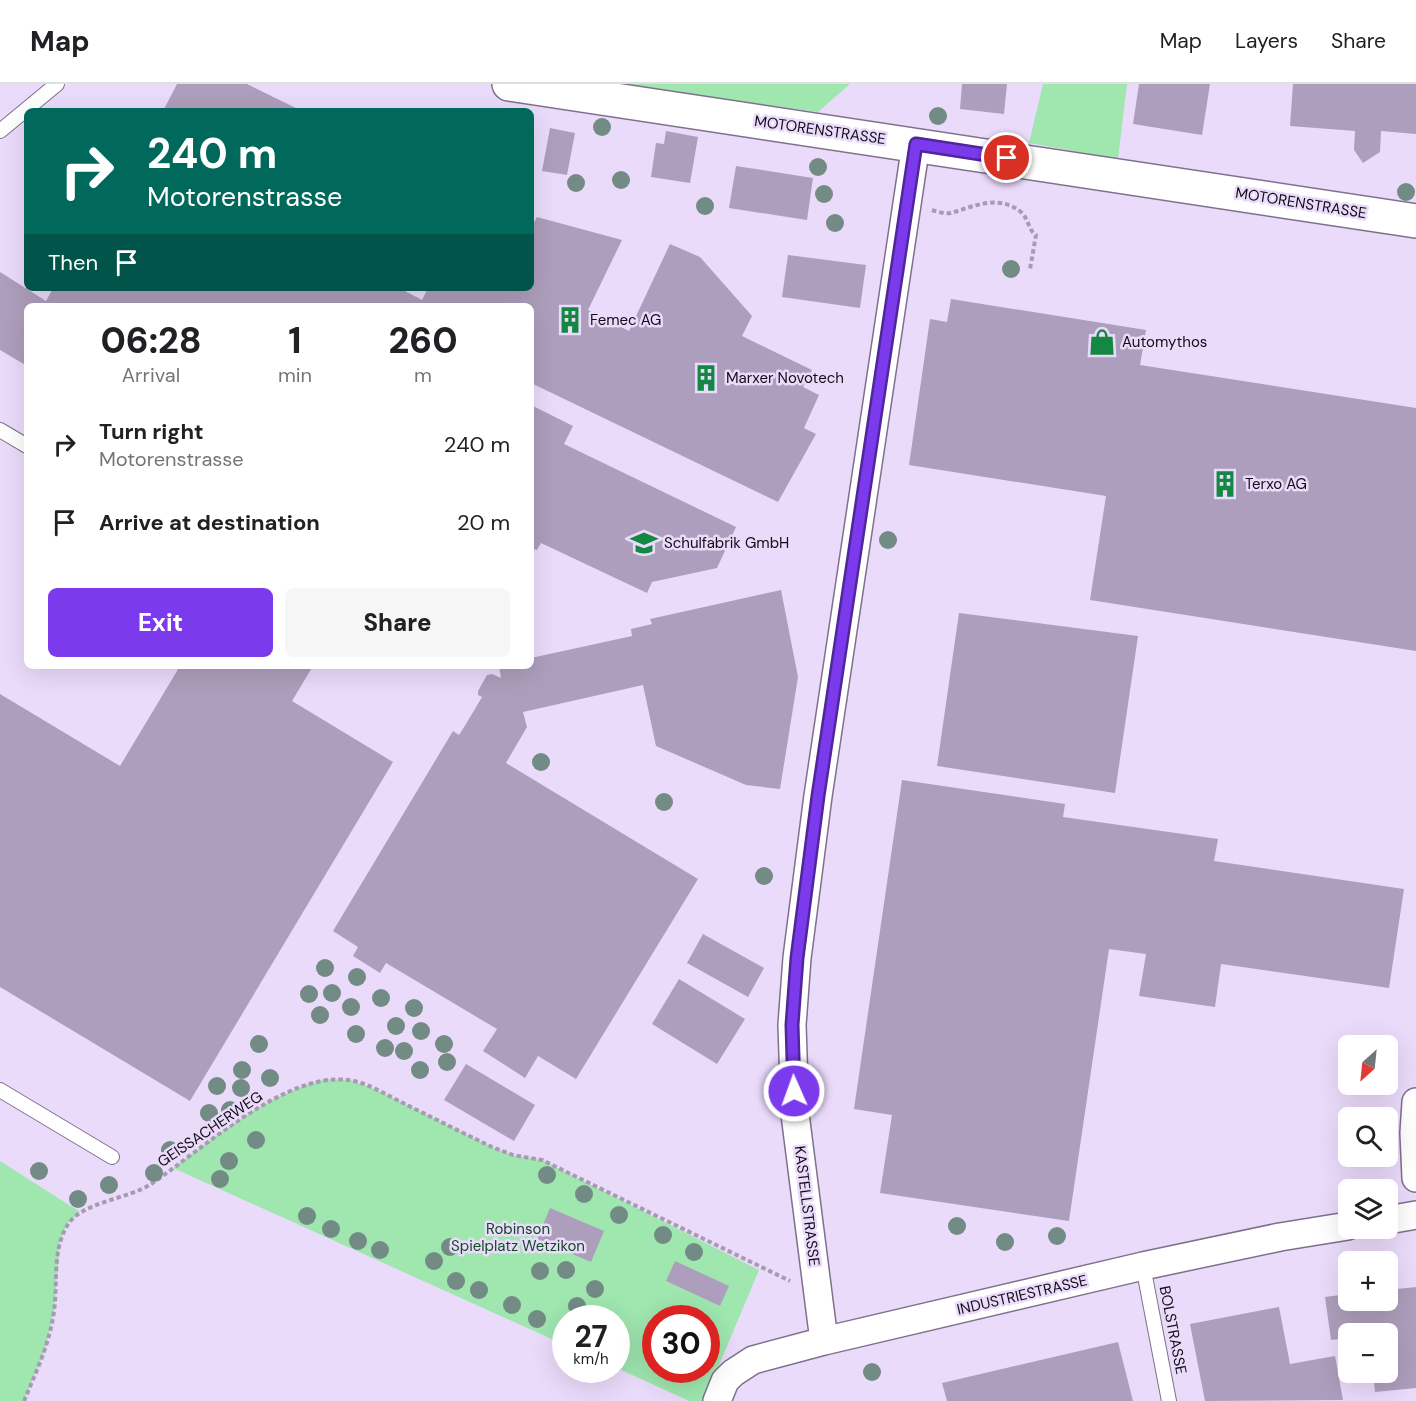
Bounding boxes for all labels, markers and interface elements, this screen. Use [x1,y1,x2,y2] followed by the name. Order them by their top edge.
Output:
[30,23,90,60] text: Map
[1160,27,1202,55] text: Map
[1235,27,1298,55] text: Layers
[1331,27,1386,55] text: Share
[753,111,887,149] street label: MOTORENSTRASSE
[147,126,277,181] text: 240 m
[48,132,126,210] icon: right
[981,132,1032,183] pin
[990,141,1023,174] icon: arrive
[147,179,342,214] text: Motorenstrasse
[1234,183,1368,223] street label: MOTORENSTRASSE
[110,246,143,279] icon: arrive
[48,248,98,277] text: Then
[555,305,585,335] building icon: Femec AG
[590,310,661,330] place label: Femec AG
[100,317,202,364] text: 06:28
[288,317,302,364] text: 1
[388,317,458,364] text: 260
[1087,327,1117,357] shop icon: Automythos
[1122,332,1207,352] place label: Automythos
[122,362,180,388] text: Arrival
[278,362,312,388] text: min
[414,362,432,388] text: m
[691,363,721,393] building icon: Marxer Novotech
[726,368,844,388] place label: Marxer Novotech
[99,417,204,446] text: Turn right
[48,428,81,461] icon: right
[444,430,510,459] text: 240 m
[99,446,244,472] text: Motorenstrasse
[1210,469,1240,499] building icon: Terxo AG
[1245,474,1307,494] place label: Terxo AG
[48,506,81,539] icon: arrive
[99,508,320,537] text: Arrive at destination
[457,508,510,537] text: 20 m
[629,528,659,558] school or university icon: Schulfabrik GmbH
[664,533,789,553] place label: Schulfabrik GmbH
[48,588,273,657] button: Exit
[285,588,510,657] button: Share
[1338,1035,1398,1095] north arrow
[1338,1035,1398,1383] map controls
[762,1059,826,1123] position arrow
[154,1086,266,1172] street label: GEISSACHERWEG
[1338,1107,1398,1167] button: search
[790,1145,824,1267] street label: KASTELLSTRASSE
[1338,1179,1398,1239] button: layers
[451,1219,585,1256] park label: Robinson Spielplatz Wetzikon
[1338,1251,1398,1311] button: +
[955,1270,1089,1320] street label: INDUSTRIESTRASSE
[1155,1284,1191,1376] street label: BOLSTRASSE
[642,1305,720,1383] speed limit sign: 30
[574,1317,608,1356] text: 27
[1338,1323,1398,1383] button: −
[573,1349,609,1369] text: km/h

